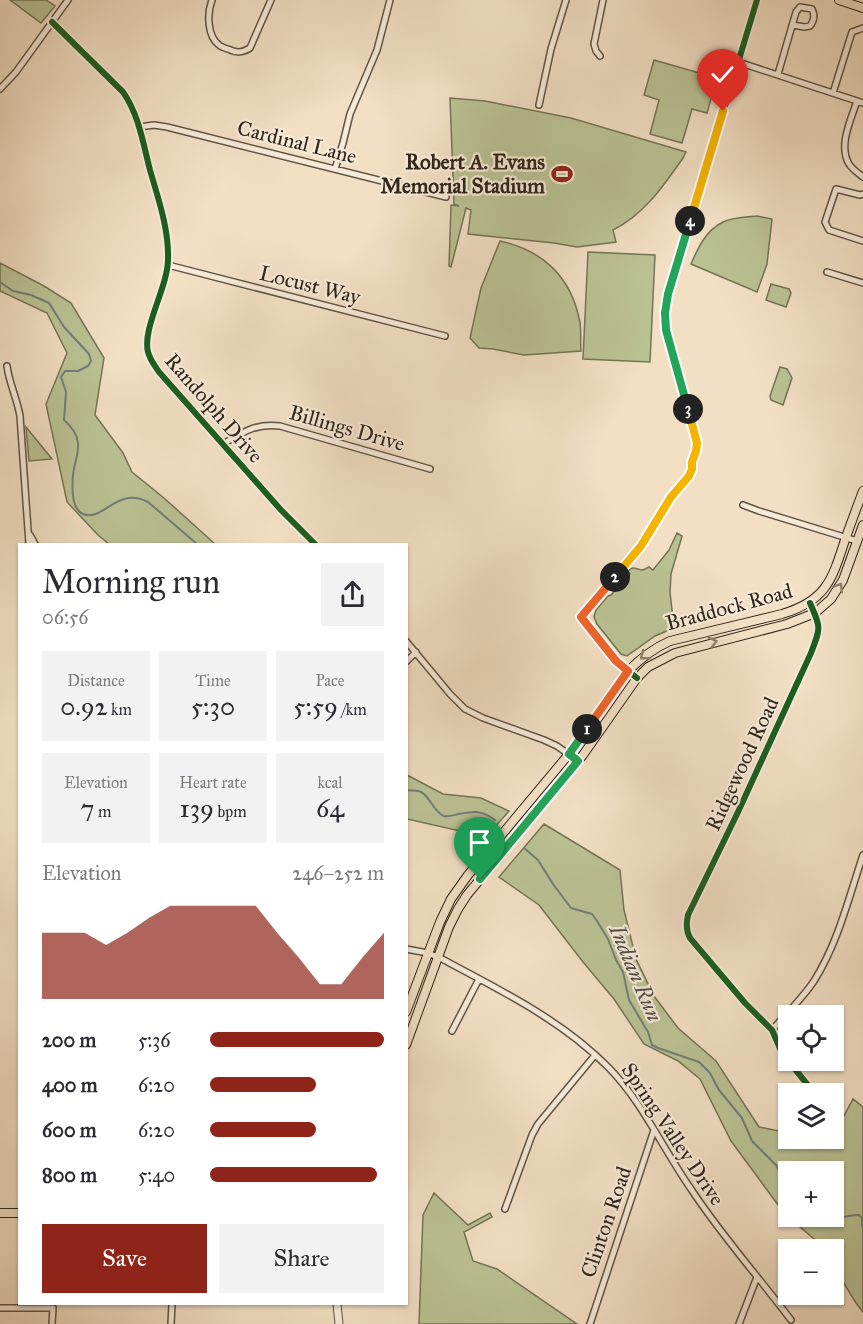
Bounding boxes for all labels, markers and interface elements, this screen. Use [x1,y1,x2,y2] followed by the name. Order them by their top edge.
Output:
[697,49,748,111] pin
[706,58,739,91] icon: check
[235,115,360,169] street label: Cardinal Lane
[380,149,545,199] place label: Robert A. Evans Memorial Stadium
[550,162,574,186] sports icon: Robert A. Evans Memorial Stadium
[675,206,705,236] pin: 4
[686,211,694,230] text: 4
[257,260,364,310] street label: Locust Way
[159,348,269,468] street label: Randolph Drive
[673,394,703,424] pin: 3
[286,399,408,457] street label: Billings Drive
[685,399,691,418] text: 3
[42,562,220,602] text: Morning run
[600,562,630,592] pin: 2
[321,563,384,626] button: share
[611,567,619,586] text: 2
[663,577,796,636] street label: Braddock Road
[831,583,843,593] one-way arrow
[42,605,88,629] text: 06:56
[708,637,718,650] one-way arrow
[640,649,651,660] one-way arrow
[67,671,125,690] text: Distance
[195,671,231,690] text: Time
[315,671,345,690] text: Pace
[60,690,108,722] text: 0.92
[191,690,235,722] text: 5:30
[293,690,338,722] text: 5:59
[700,693,784,835] street label: Ridgewood Road
[108,700,132,719] text: km
[338,700,367,719] text: /km
[572,714,602,744] pin: 1
[584,719,590,738] text: 1
[64,773,128,792] text: Elevation
[179,773,247,792] text: Heart rate
[317,773,343,792] text: kcal
[81,792,95,824] text: 7
[179,792,214,824] text: 139
[316,792,344,824] text: 64
[95,802,111,821] text: m
[214,802,247,821] text: bpm
[454,817,505,879] pin
[463,826,496,859] icon: arrive
[42,861,121,885] text: Elevation
[292,861,384,885] text: 246–252 m
[603,920,669,1026] water label: Indian Run
[778,1005,844,1305] map controls
[778,1005,844,1071] button: locate
[42,1028,96,1052] text: 200 m
[138,1028,171,1052] text: 5:36
[616,1058,730,1210] street label: Spring Valley Drive
[42,1073,98,1097] text: 400 m
[138,1073,175,1097] text: 6:20
[778,1083,844,1149] button: layers
[42,1118,97,1142] text: 600 m
[138,1118,175,1142] text: 6:20
[778,1161,844,1227] button: +
[42,1163,97,1187] text: 800 m
[138,1163,175,1187] text: 5:40
[575,1163,637,1281] street label: Clinton Road
[42,1224,207,1293] button: Save
[219,1224,384,1293] button: Share
[778,1239,844,1305] button: −

